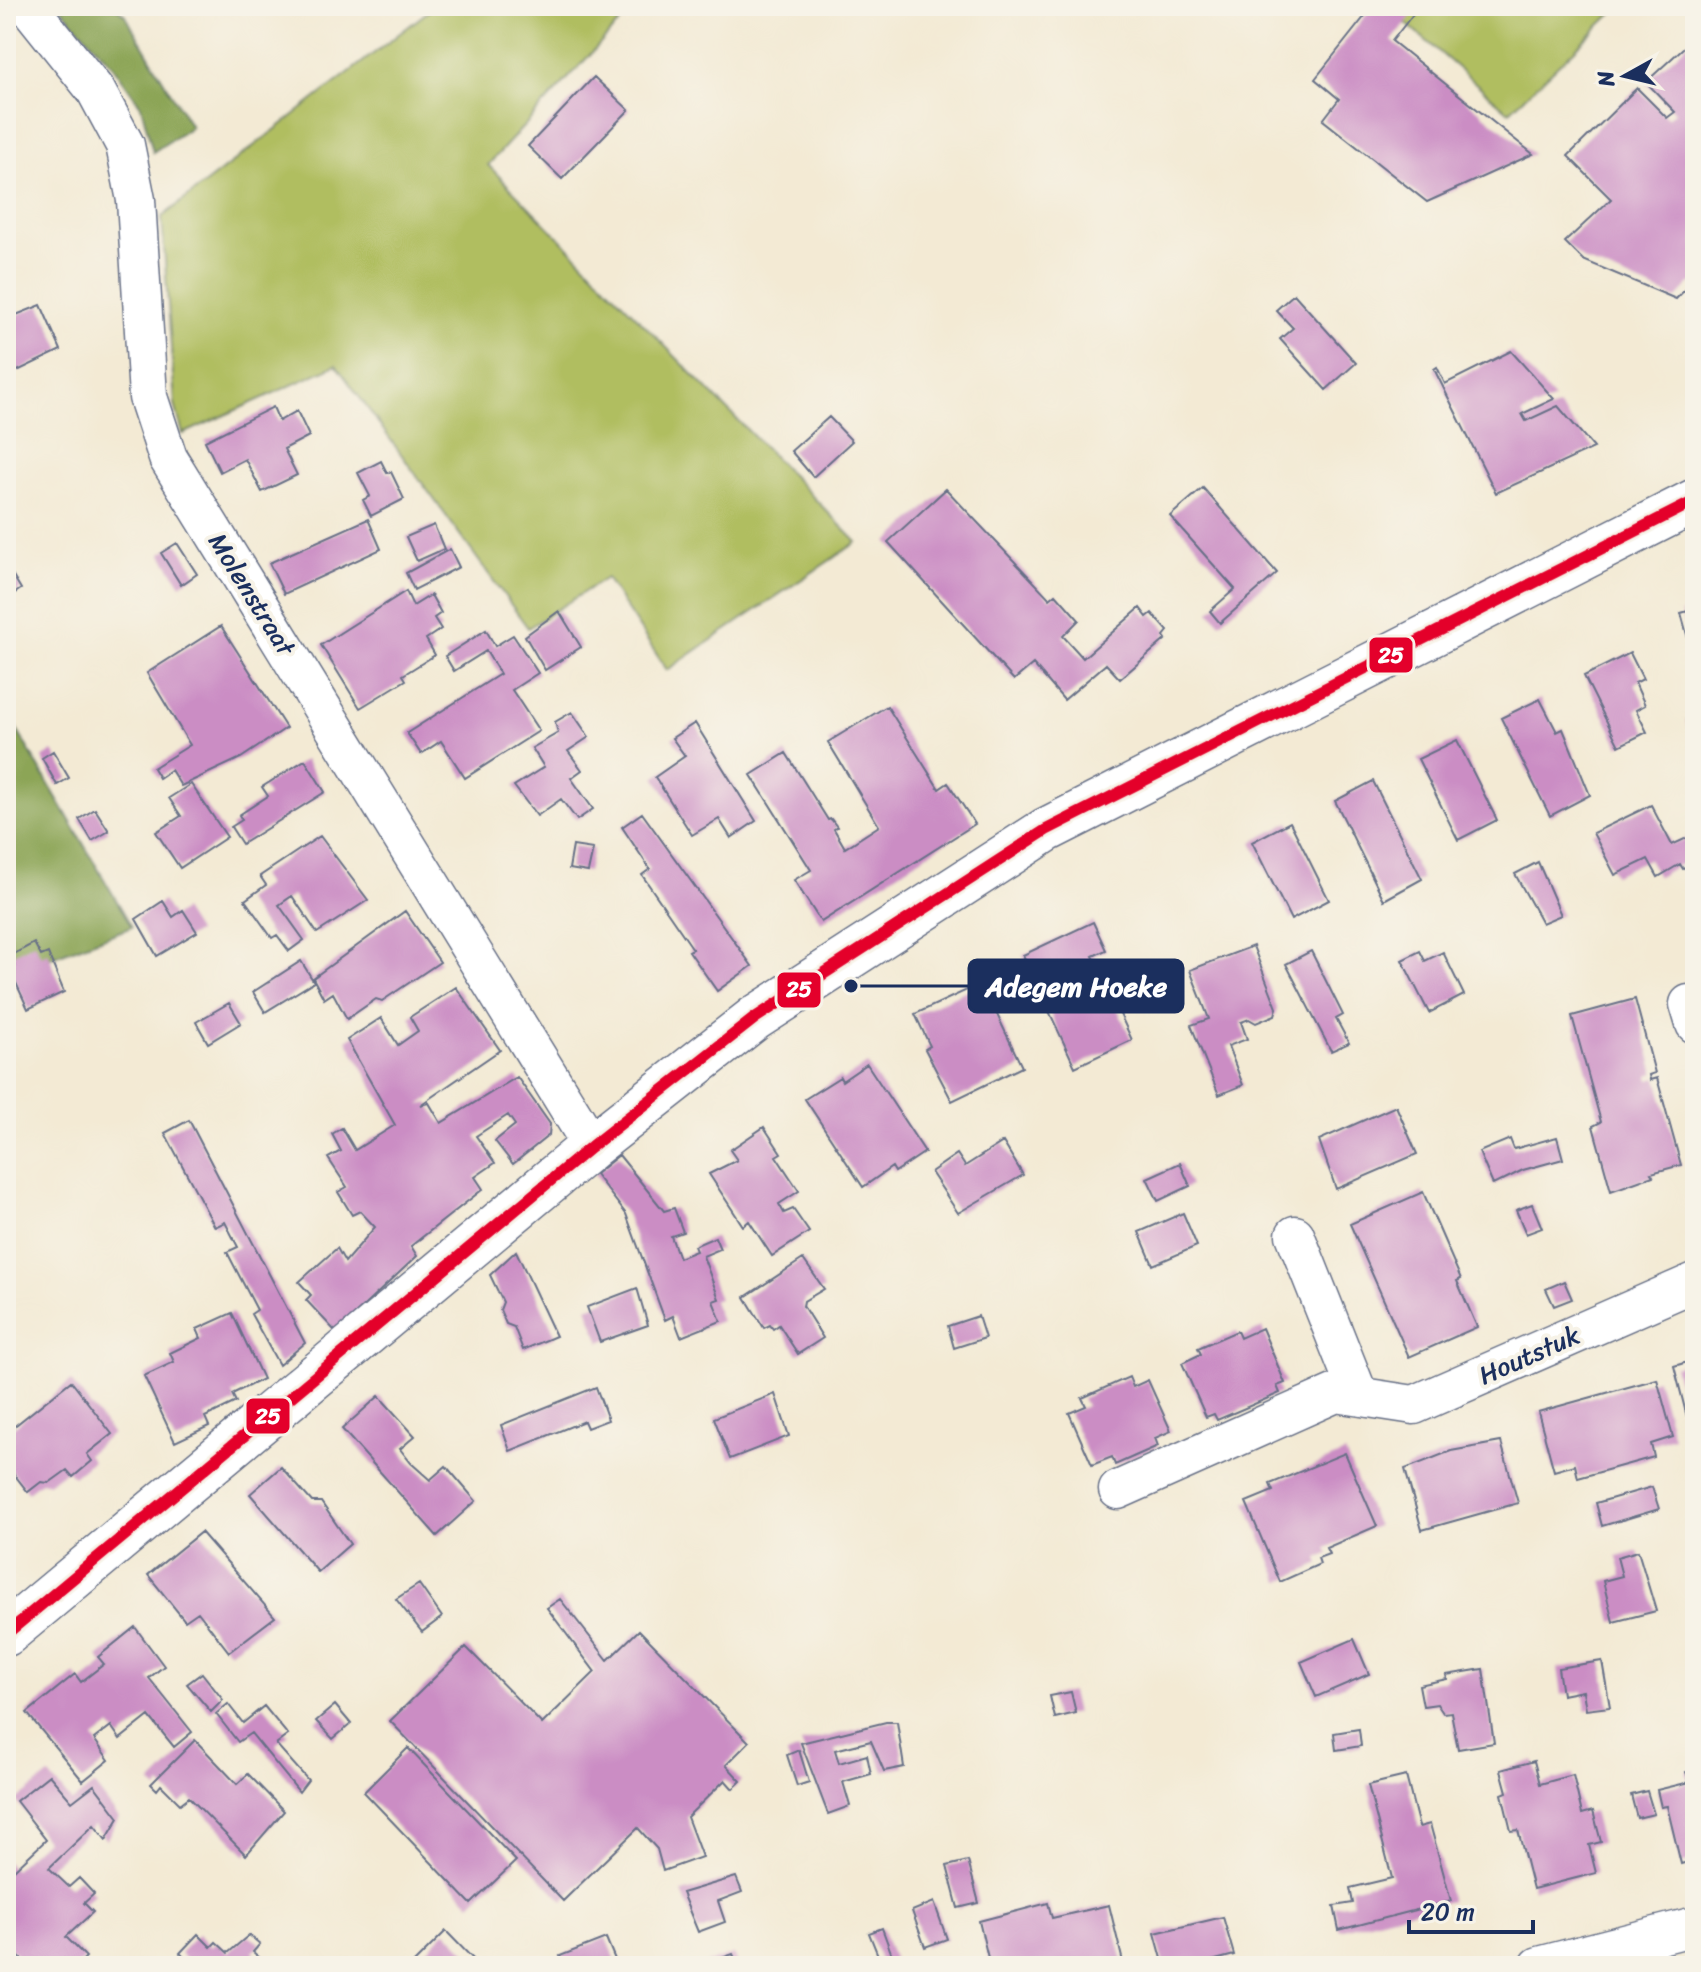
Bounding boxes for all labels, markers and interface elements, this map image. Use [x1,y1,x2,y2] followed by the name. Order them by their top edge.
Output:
[1585,36,1665,116] north arrow
[1585,68,1626,90] text: N
[196,523,309,666] street label: Molenstraat
[1368,636,1414,674] line badge: 25
[1377,636,1405,675] text: 25
[969,960,1183,1012] callout: Adegem Hoeke
[984,962,1168,1011] text: Adegem Hoeke
[785,970,813,1009] text: 25
[776,971,822,1009] line badge: 25
[1471,1312,1587,1398] street label: Houtstuk
[245,1397,291,1435] line badge: 25
[254,1397,282,1436] text: 25
[1409,1884,1533,1934] scale bar
[1421,1891,1475,1933] text: 20 m

